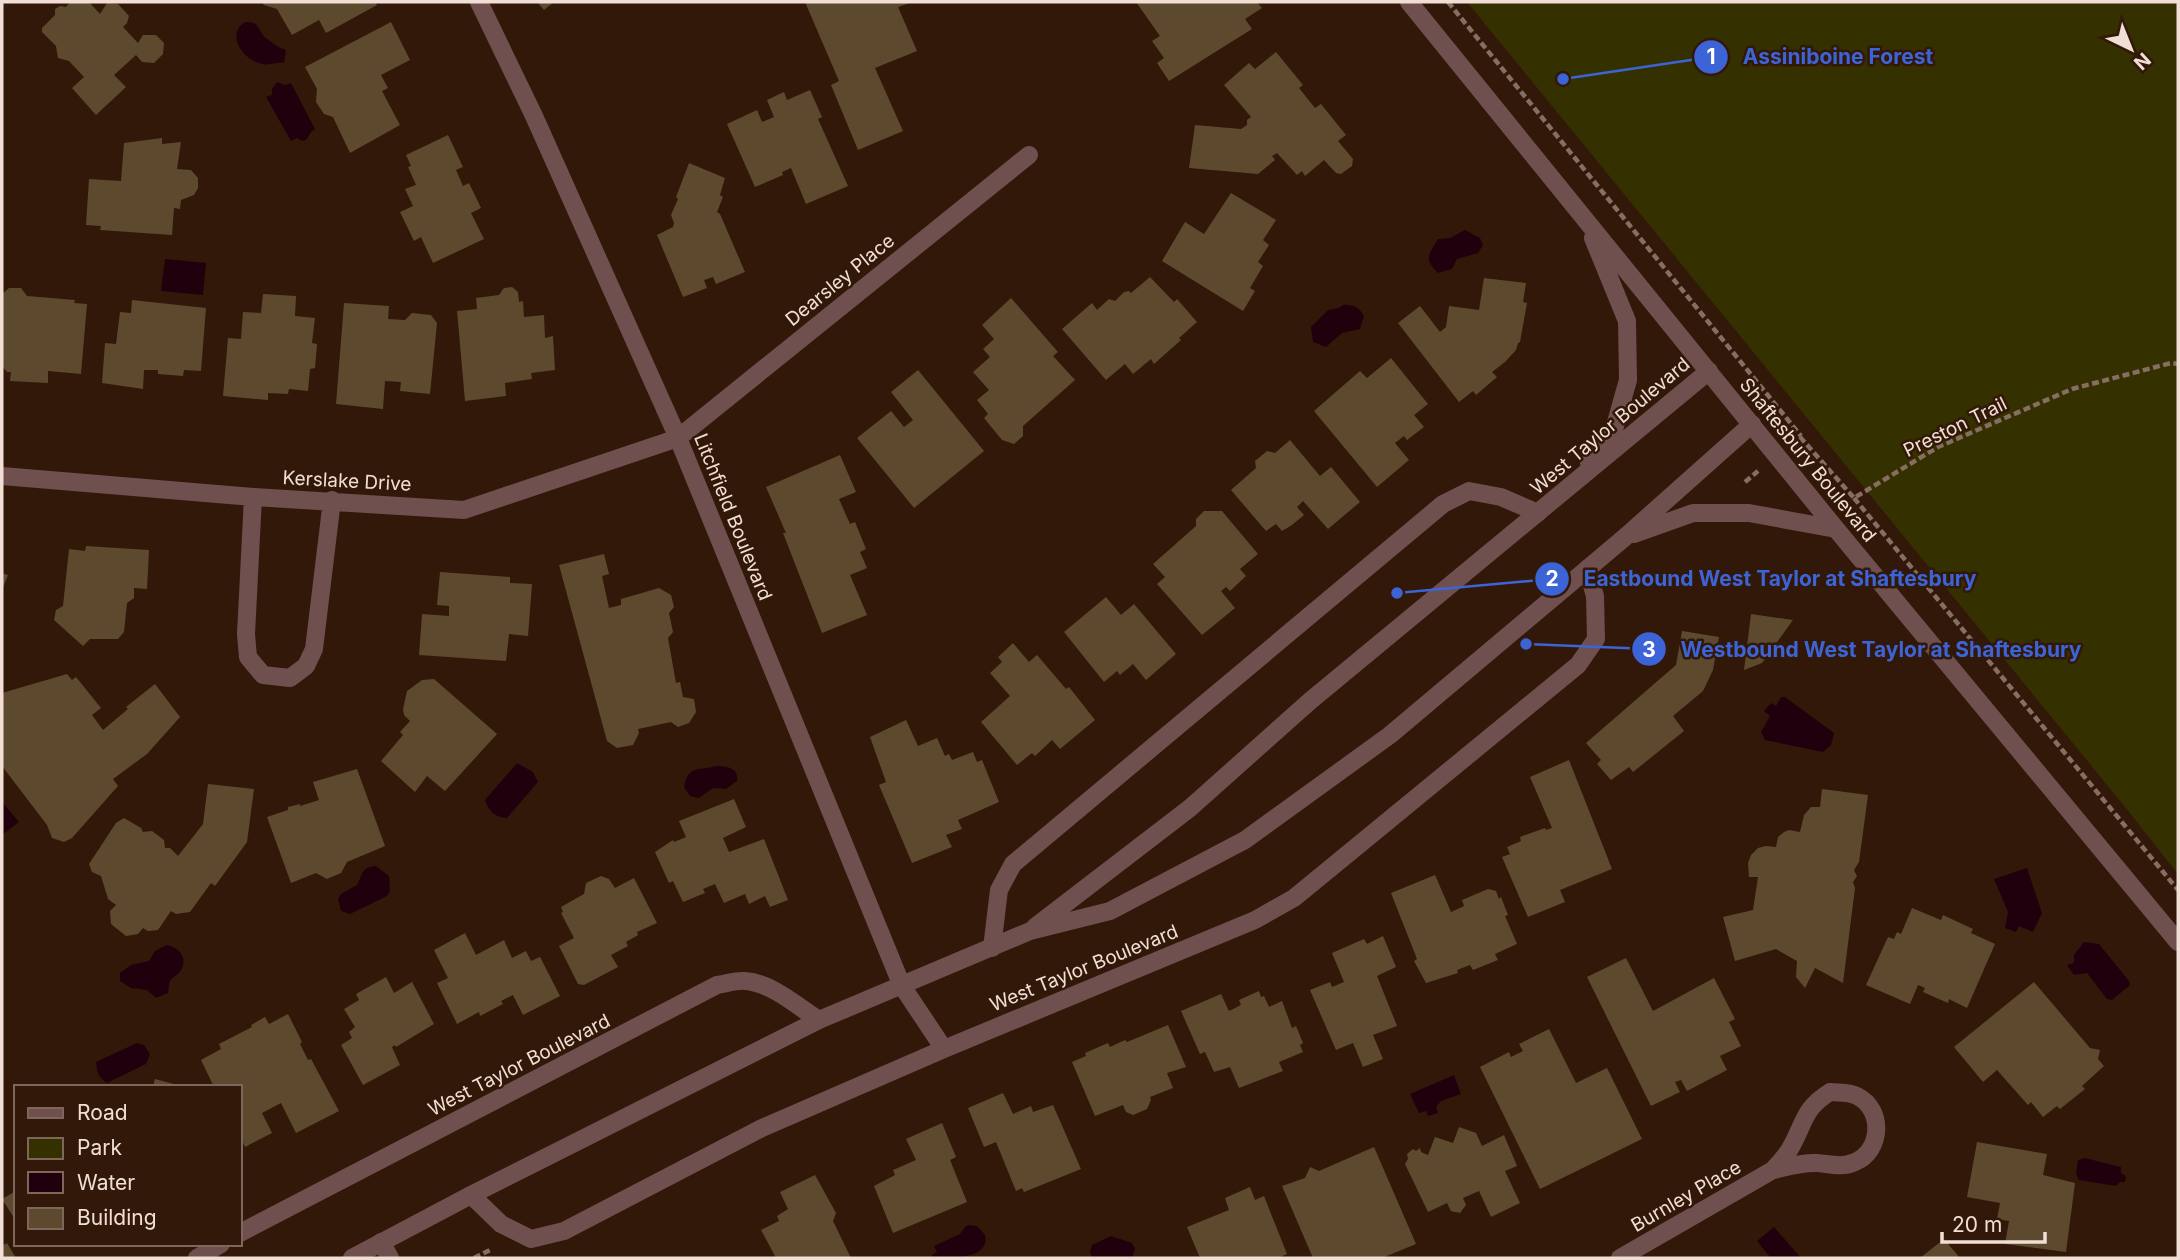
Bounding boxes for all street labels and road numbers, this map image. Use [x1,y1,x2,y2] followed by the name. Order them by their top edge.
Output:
[781,229,899,331] street label: Dearsley Place
[1526,353,1694,499] street label: West Taylor Boulevard
[1735,373,1881,547] street label: Shaftesbury Boulevard
[1899,392,2011,462] street label: Preston Trail
[689,430,777,604] street label: Litchfield Boulevard
[282,466,412,496] street label: Kerslake Drive
[986,920,1182,1016] street label: West Taylor Boulevard
[424,1009,614,1121] street label: West Taylor Boulevard
[1627,1155,1745,1237] street label: Burnley Place

